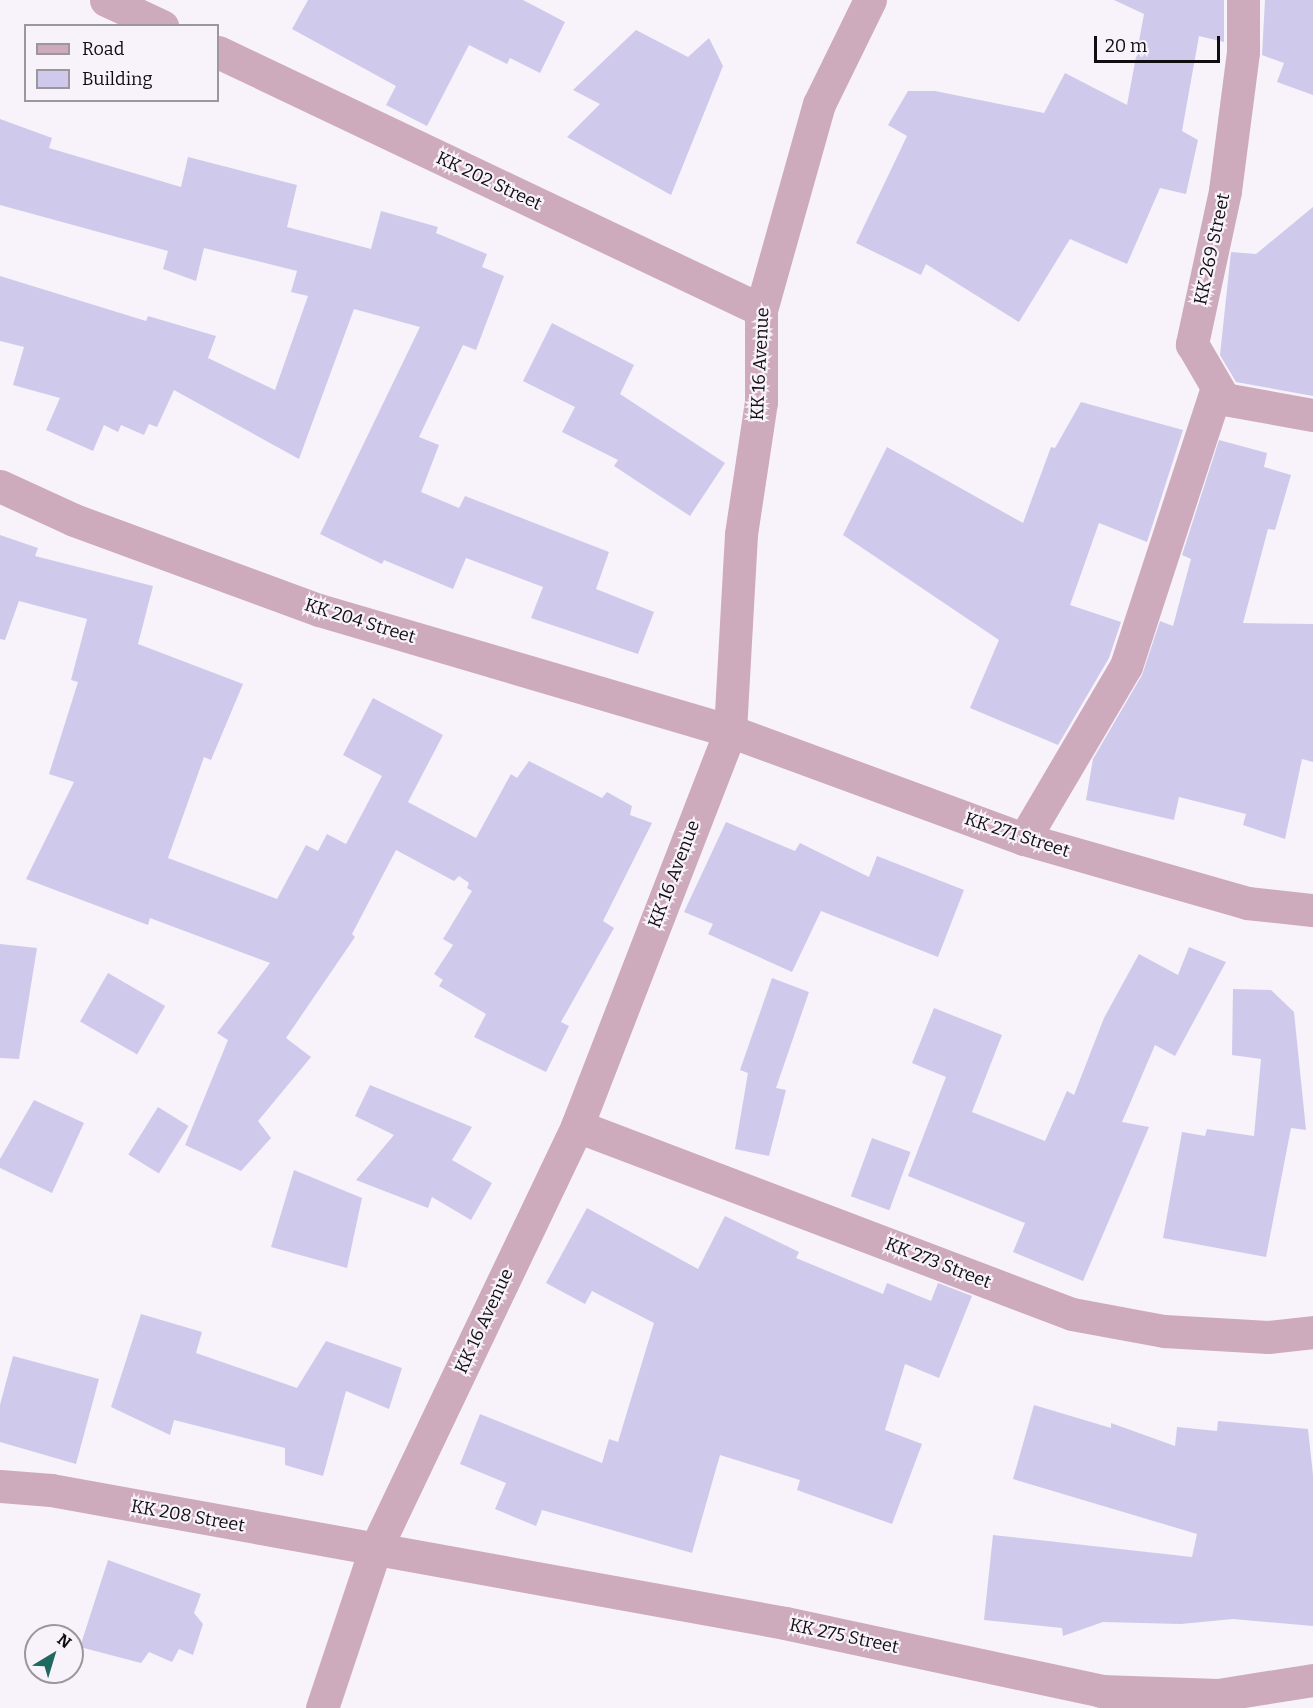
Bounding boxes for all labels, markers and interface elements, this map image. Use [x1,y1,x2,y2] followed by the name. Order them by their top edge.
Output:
[24,24,219,102] legend
[1097,24,1223,62] scale bar
[1105,35,1147,57] text: 20 m
[82,38,124,60] text: Road
[82,68,153,90] text: Building
[433,147,545,215] street label: KK 202 Street
[1190,191,1234,307] street label: KK 269 Street
[746,307,774,421] street label: KK 16 Avenue
[302,594,418,648] street label: KK 204 Street
[962,808,1072,862] street label: KK 271 Street
[644,817,704,931] street label: KK 16 Avenue
[882,1233,994,1293] street label: KK 273 Street
[450,1265,518,1377] street label: KK 16 Avenue
[129,1495,247,1537] street label: KK 208 Street
[788,1614,900,1658] street label: KK 275 Street
[24,1624,84,1684] north arrow
[53,1630,75,1652] text: N

